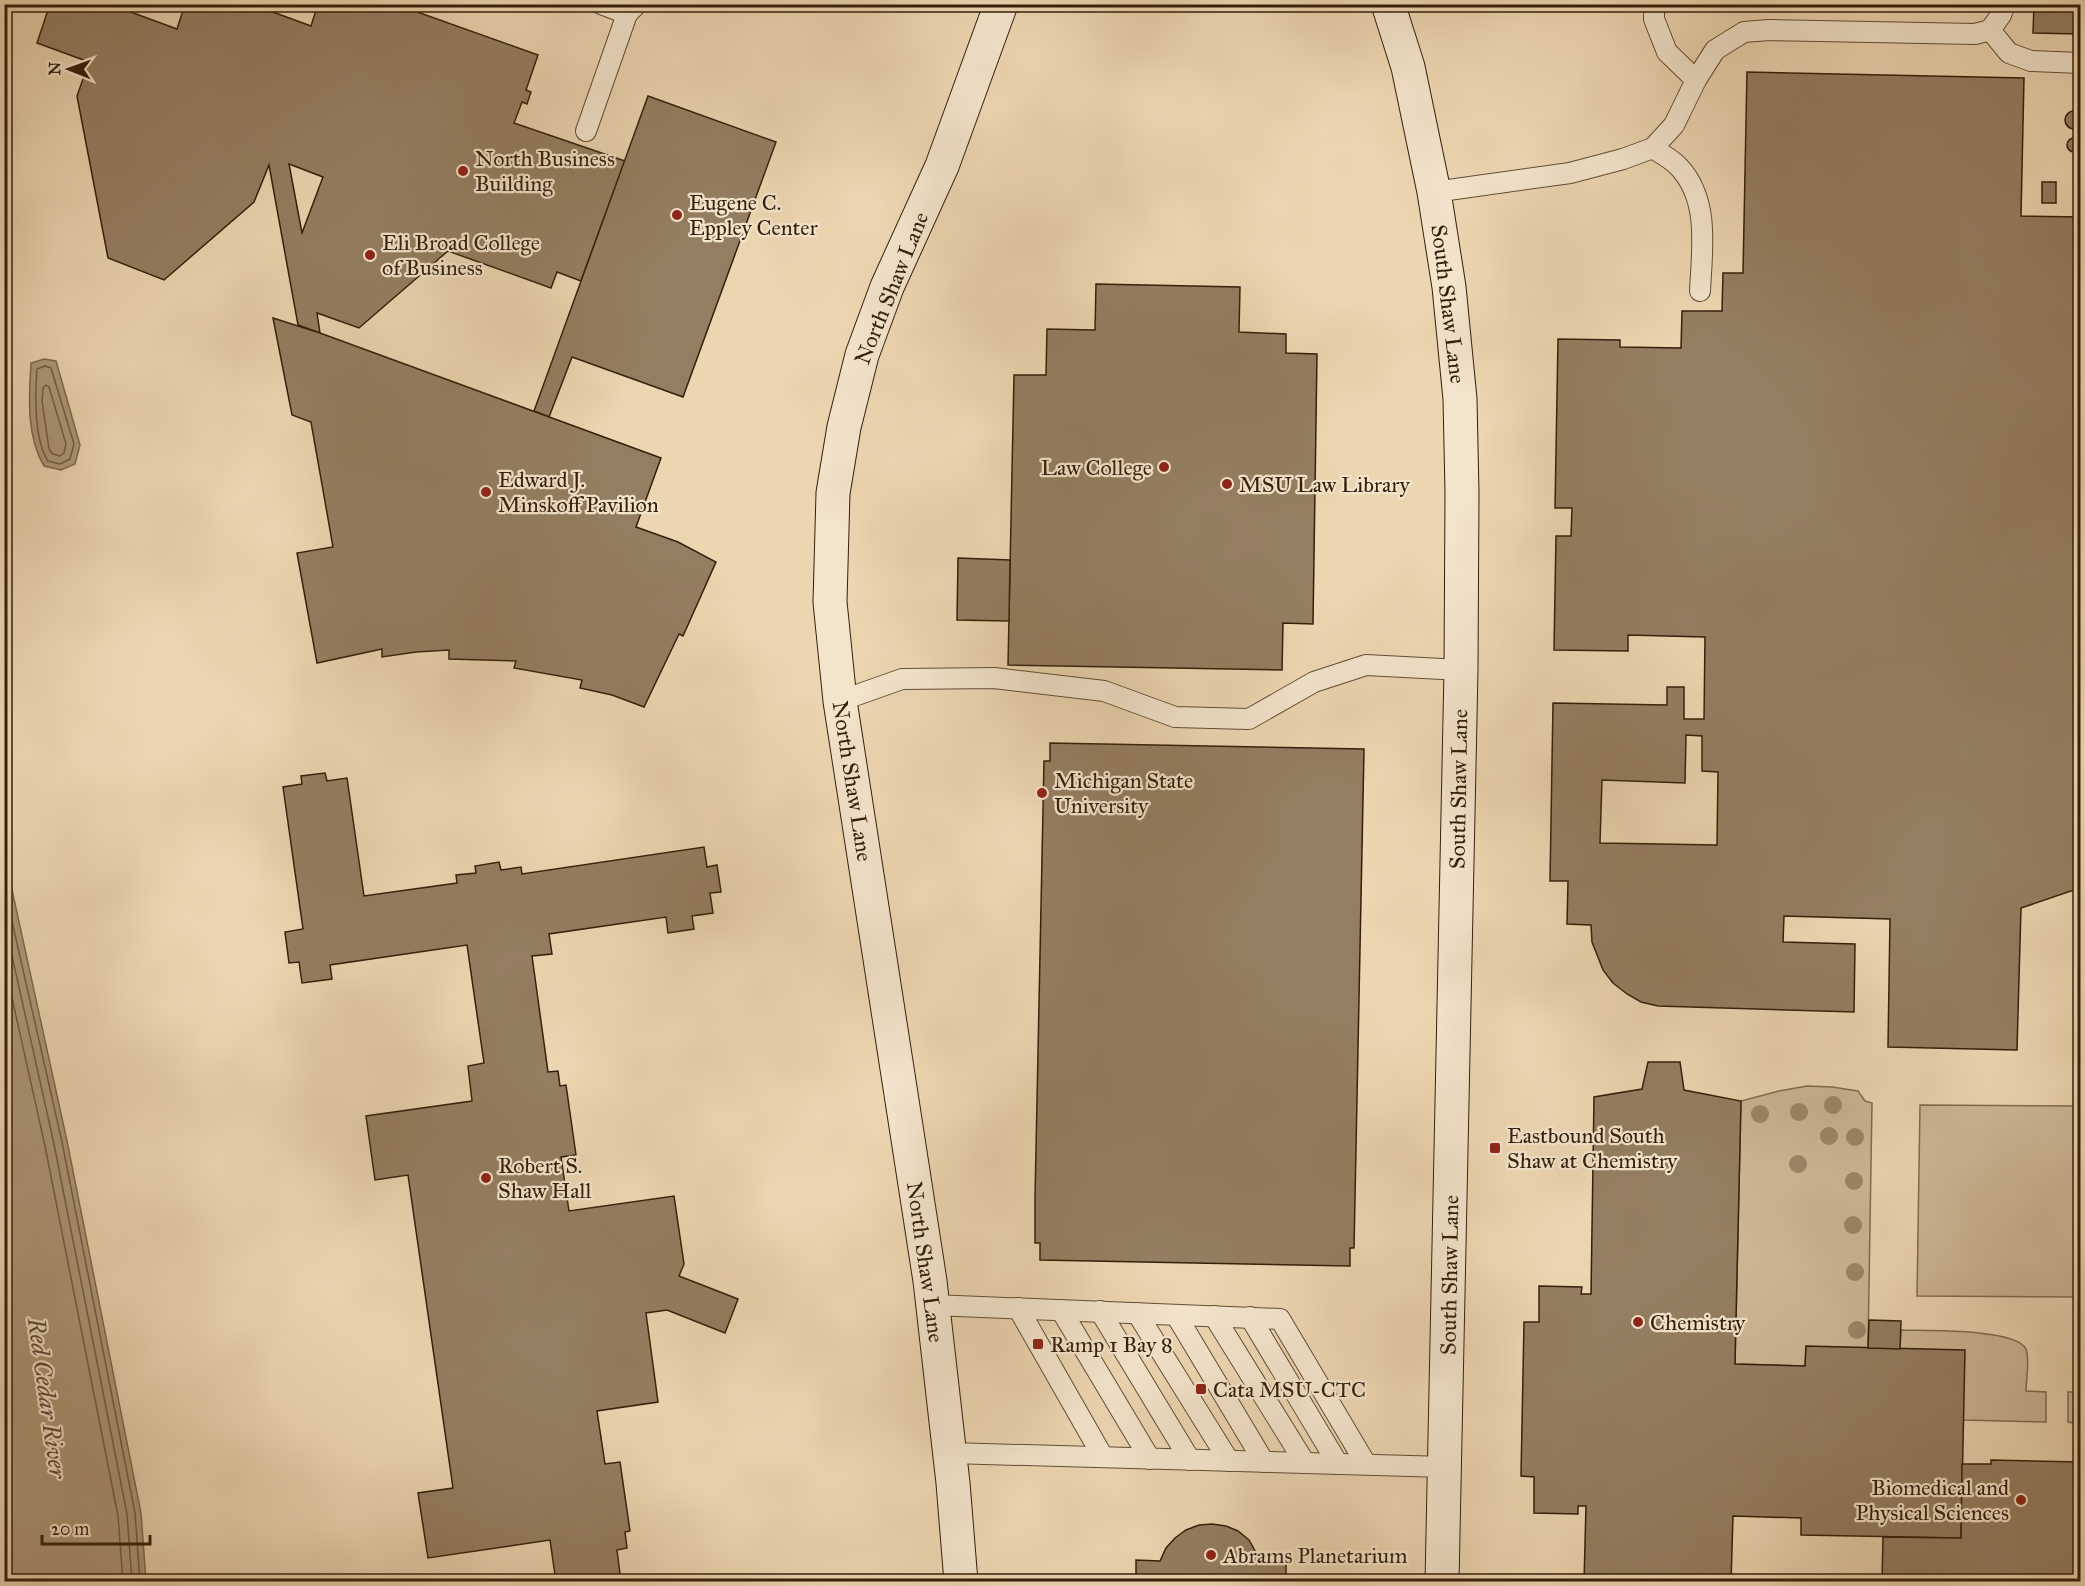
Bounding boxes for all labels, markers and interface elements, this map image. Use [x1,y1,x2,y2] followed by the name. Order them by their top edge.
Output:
[39,39,99,99] north arrow
[45,61,64,76] text: N
[475,145,615,197] place label: North Business Building
[456,164,470,178] marker: North Business Building
[689,189,819,241] place label: Eugene C. Eppley Center
[670,208,684,222] marker: Eugene C. Eppley Center
[849,208,934,368] street label: North Shaw Lane
[1425,223,1472,385] street label: South Shaw Lane
[382,229,540,281] place label: Eli Broad College of Business
[363,248,377,262] marker: Eli Broad College of Business
[1041,454,1152,481] place label: Law College
[1157,460,1171,474] marker: Law College
[498,466,659,518] place label: Edward J. Minskoff Pavilion
[1239,471,1411,498] place label: MSU Law Library
[1220,477,1234,491] marker: MSU Law Library
[479,485,493,499] marker: Edward J. Minskoff Pavilion
[826,699,879,863] street label: North Shaw Lane
[1444,709,1473,869] street label: South Shaw Lane
[1054,767,1193,819] place label: Michigan State University
[1035,786,1049,800] marker: Michigan State University
[1507,1122,1678,1174] place label: Eastbound South Shaw at Chemistry
[1488,1141,1502,1155] marker: Eastbound South Shaw at Chemistry
[498,1152,591,1204] place label: Robert S. Shaw Hall
[479,1171,493,1185] marker: Robert S. Shaw Hall
[901,1180,950,1344] street label: North Shaw Lane
[1435,1195,1464,1355] street label: South Shaw Lane
[1650,1309,1746,1336] place label: Chemistry
[21,1315,73,1482] water label: Red Cedar River
[1631,1315,1645,1329] marker: Chemistry
[1050,1331,1173,1358] place label: Ramp 1 Bay 8
[1031,1337,1045,1351] marker: Ramp 1 Bay 8
[1213,1376,1366,1403] place label: Cata MSU-CTC
[1194,1382,1208,1396] marker: Cata MSU-CTC
[1856,1474,2009,1526] place label: Biomedical and Physical Sciences
[2014,1493,2028,1507] marker: Biomedical and Physical Sciences
[42,1508,150,1546] scale bar
[51,1518,89,1540] text: 20 m
[1222,1542,1408,1569] place label: Abrams Planetarium
[1204,1548,1218,1562] marker: Abrams Planetarium

